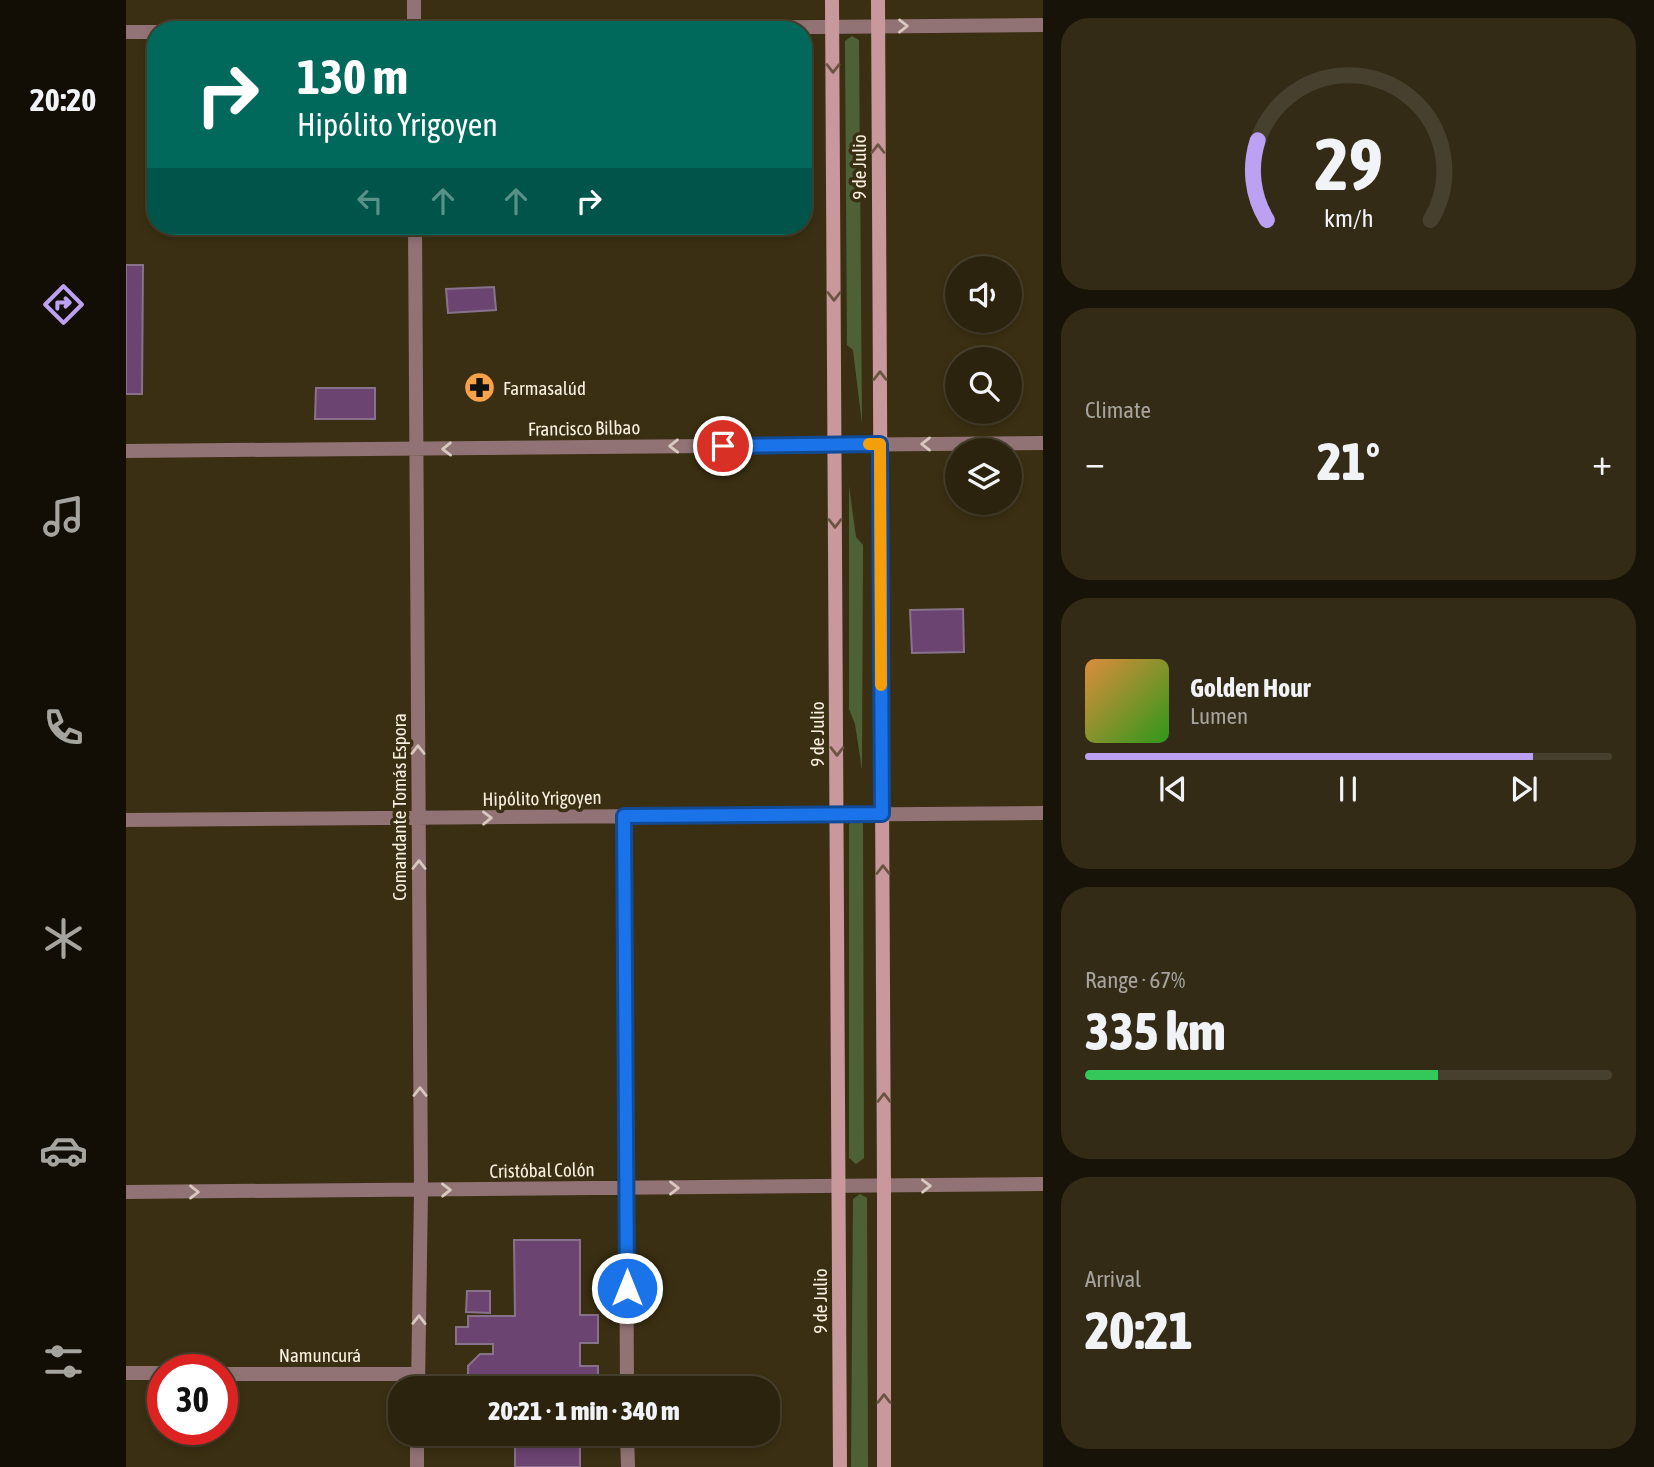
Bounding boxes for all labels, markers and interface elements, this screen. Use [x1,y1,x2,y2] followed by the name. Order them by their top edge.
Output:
[898,18,909,34] one-way arrow
[297,48,408,104] text: 130 m
[182,49,273,140] icon: right
[825,63,841,74] one-way arrow
[30,81,96,118] text: 20:20
[297,106,498,143] text: Hipólito Yrigoyen
[1314,122,1383,205] text: 29
[848,134,870,200] street label: 9 de Julio
[871,143,886,154] one-way arrow
[351,182,389,220] icon: left
[424,182,462,220] icon: ahead
[497,182,535,220] icon: ahead
[570,182,608,220] icon: right
[1324,204,1373,232] text: km/h
[945,256,1022,515] map controls
[945,256,1022,333] button: sound
[39,280,88,329] icon: directions
[826,291,842,301] one-way arrow
[945,347,1022,424] button: search
[872,370,888,381] one-way arrow
[463,371,497,405] pharmacy icon: Farmasalúd
[503,377,586,399] place label: Farmasalúd
[1085,397,1151,423] text: Climate
[528,416,640,440] street label: Francisco Bilbao
[693,416,753,476] pin
[704,427,742,465] icon: arrive
[1317,431,1380,491] text: 21°
[920,436,931,452] one-way arrow
[668,438,679,454] one-way arrow
[945,438,1022,515] button: layers
[1085,440,1105,483] text: −
[1592,440,1612,483] text: +
[441,441,452,456] one-way arrow
[39,492,88,541] icon: music
[827,518,843,529] one-way arrow
[1190,673,1310,703] text: Golden Hour
[806,701,828,767] street label: 9 de Julio
[39,703,88,752] icon: phone
[1190,703,1248,729] text: Lumen
[388,713,410,901] street label: Comandante Tomás Espora
[410,744,426,755] one-way arrow
[829,745,844,756] one-way arrow
[1154,770,1192,808] icon: previous
[1329,770,1367,808] icon: pause
[1505,770,1543,808] icon: next
[482,786,602,810] street label: Hipólito Yrigoyen
[482,810,493,826] one-way arrow
[411,859,427,869] one-way arrow
[875,865,890,876] one-way arrow
[39,914,88,963] icon: climate
[1085,967,1185,993] text: Range · 67%
[1085,1001,1226,1061] text: 335 km
[412,1086,428,1097] one-way arrow
[876,1092,892,1103] one-way arrow
[39,1126,88,1175] icon: car
[489,1158,595,1182] street label: Cristóbal Colón
[921,1178,931,1194] one-way arrow
[669,1180,679,1196] one-way arrow
[441,1182,452,1198] one-way arrow
[189,1184,200,1200] one-way arrow
[590,1251,664,1325] position arrow
[1085,1266,1141,1292] text: Arrival
[809,1268,831,1334] street label: 9 de Julio
[1085,1300,1193,1360] text: 20:21
[411,1314,426,1325] one-way arrow
[39,1337,88,1386] icon: filters
[279,1344,361,1366] street label: Namuncurá
[147,1354,238,1445] speed limit sign: 30
[876,1393,892,1404] one-way arrow
[488,1396,680,1426] text: 20:21 · 1 min · 340 m

